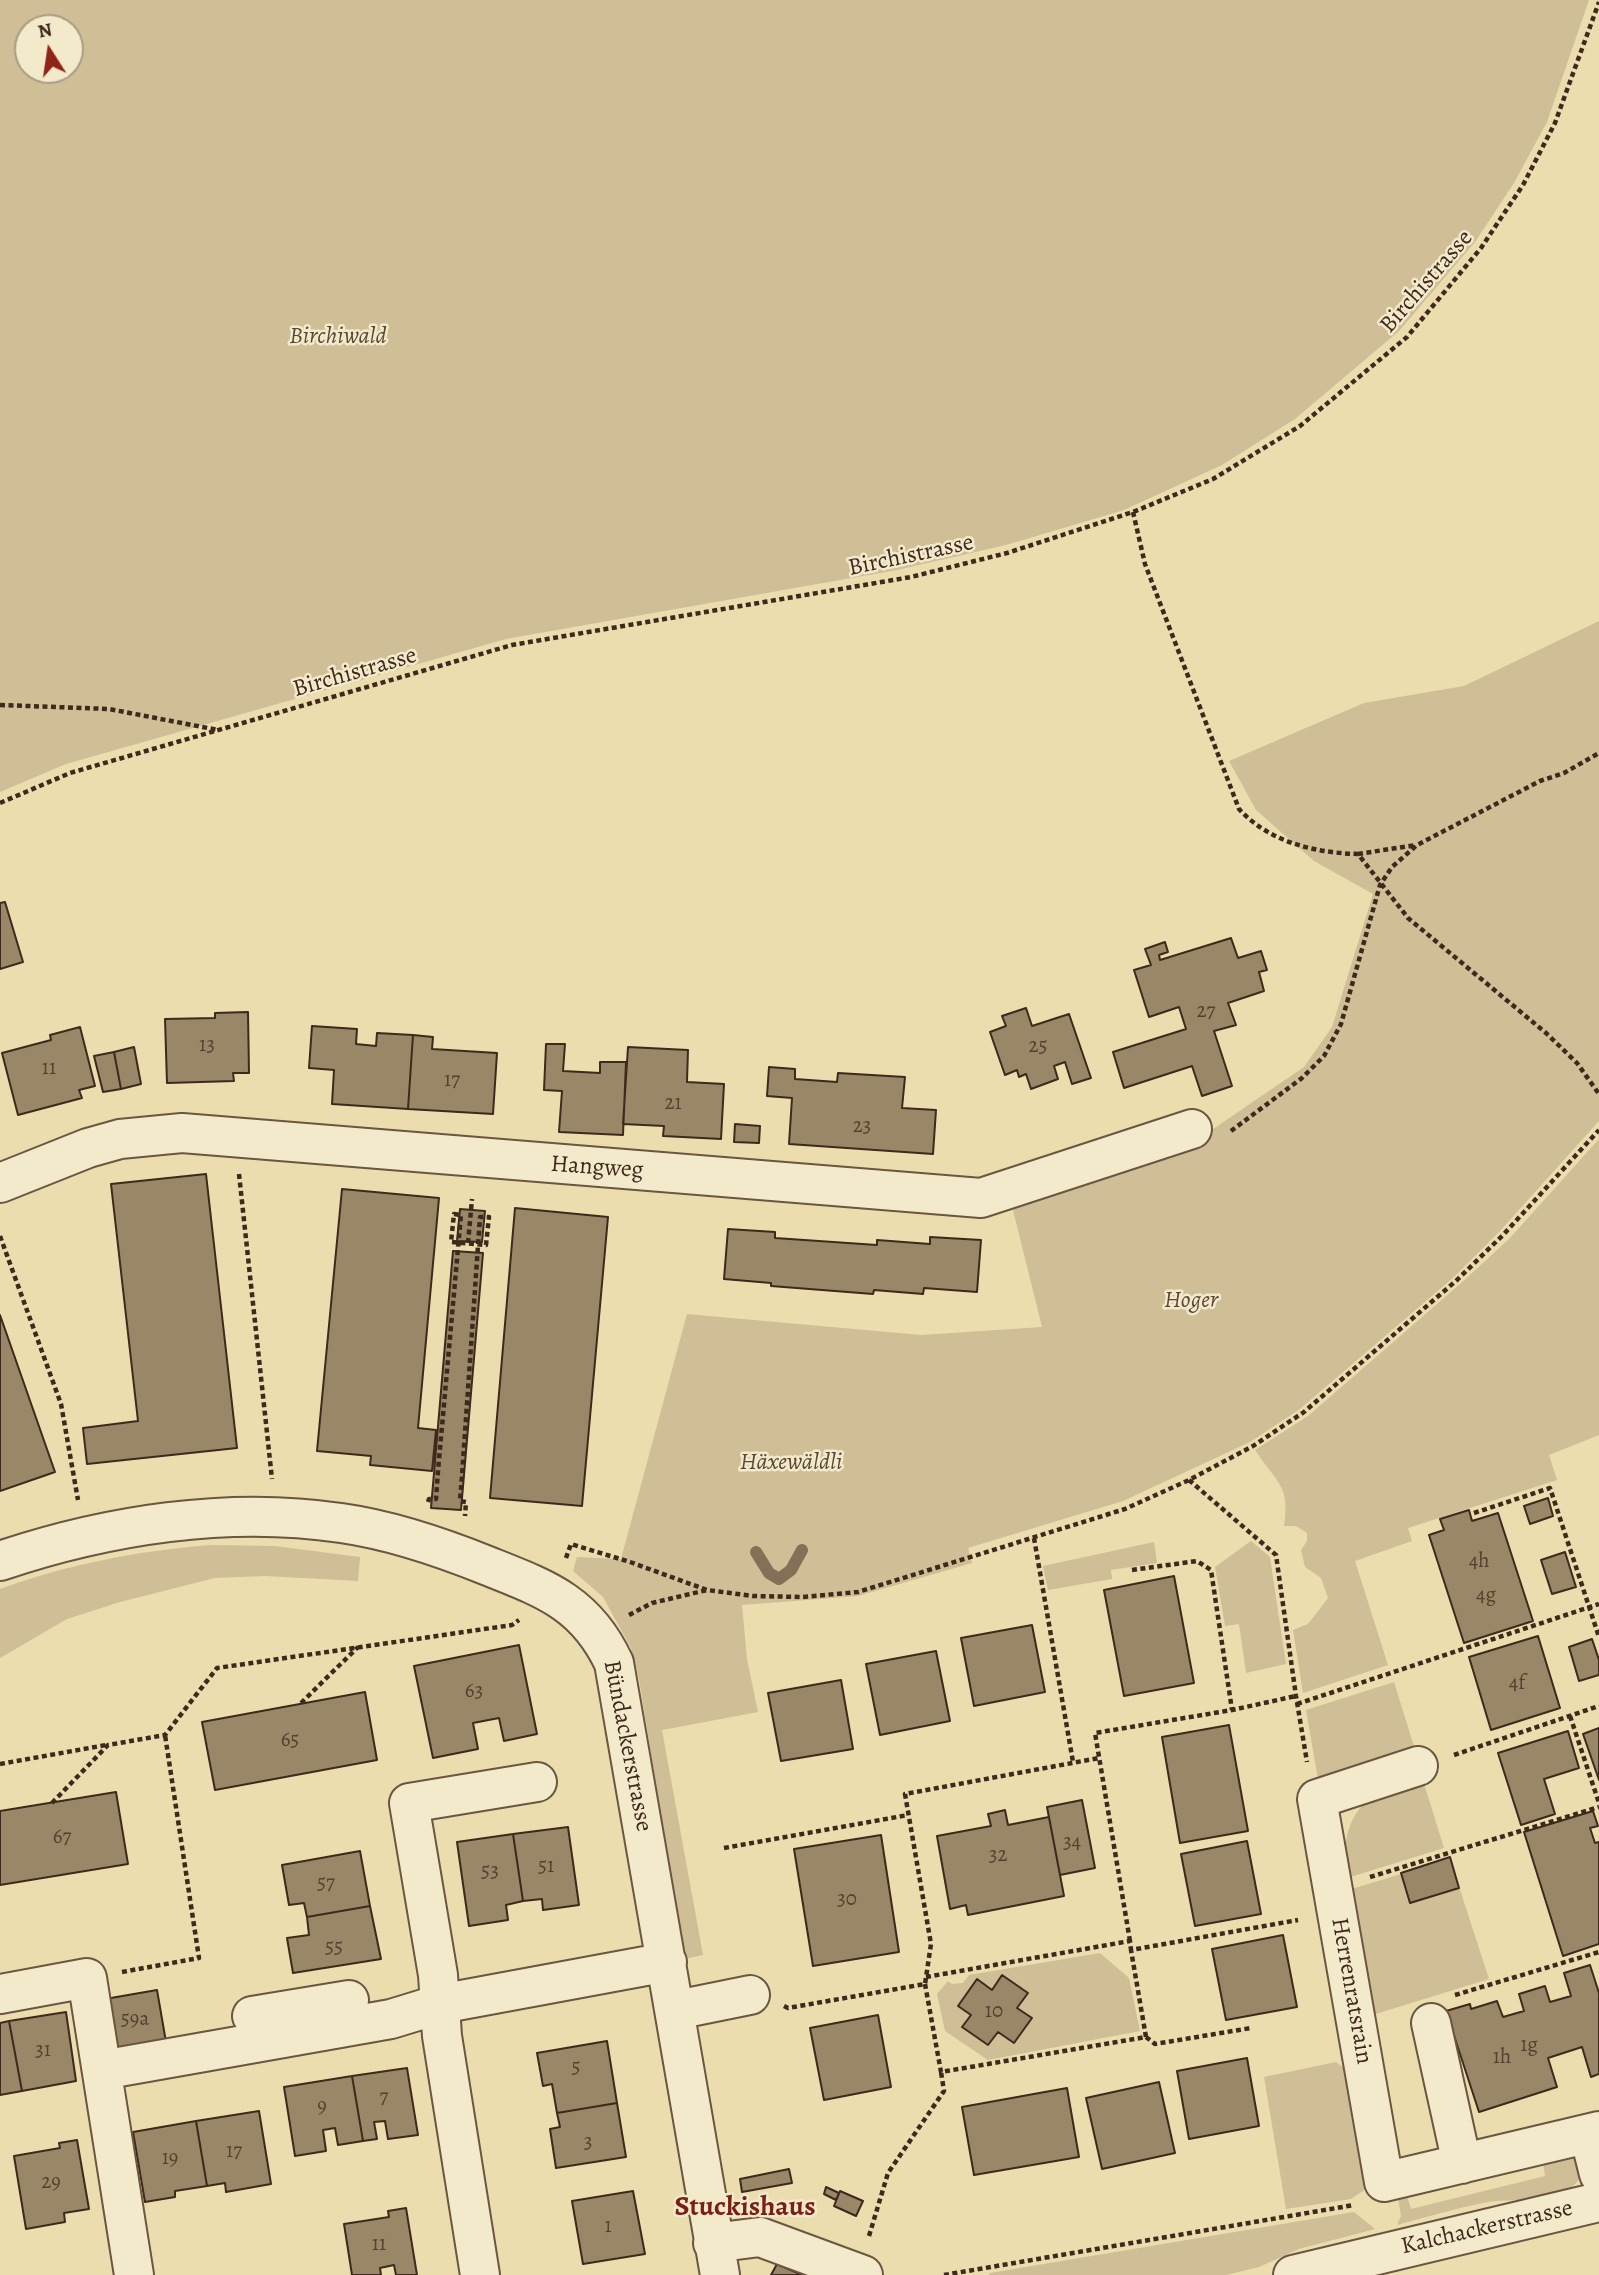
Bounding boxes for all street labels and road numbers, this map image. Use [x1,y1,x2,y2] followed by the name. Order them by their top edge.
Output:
[1374,225,1480,339] street label: Birchistrasse
[846,529,976,583] street label: Birchistrasse
[290,642,420,704] street label: Birchistrasse
[550,1150,644,1186] street label: Hangweg
[596,1658,658,1834] street label: Bündackerstrasse
[1324,1916,1378,2066] street label: Herrenratsrain
[1398,2194,1576,2262] street label: Kalchackerstrasse

